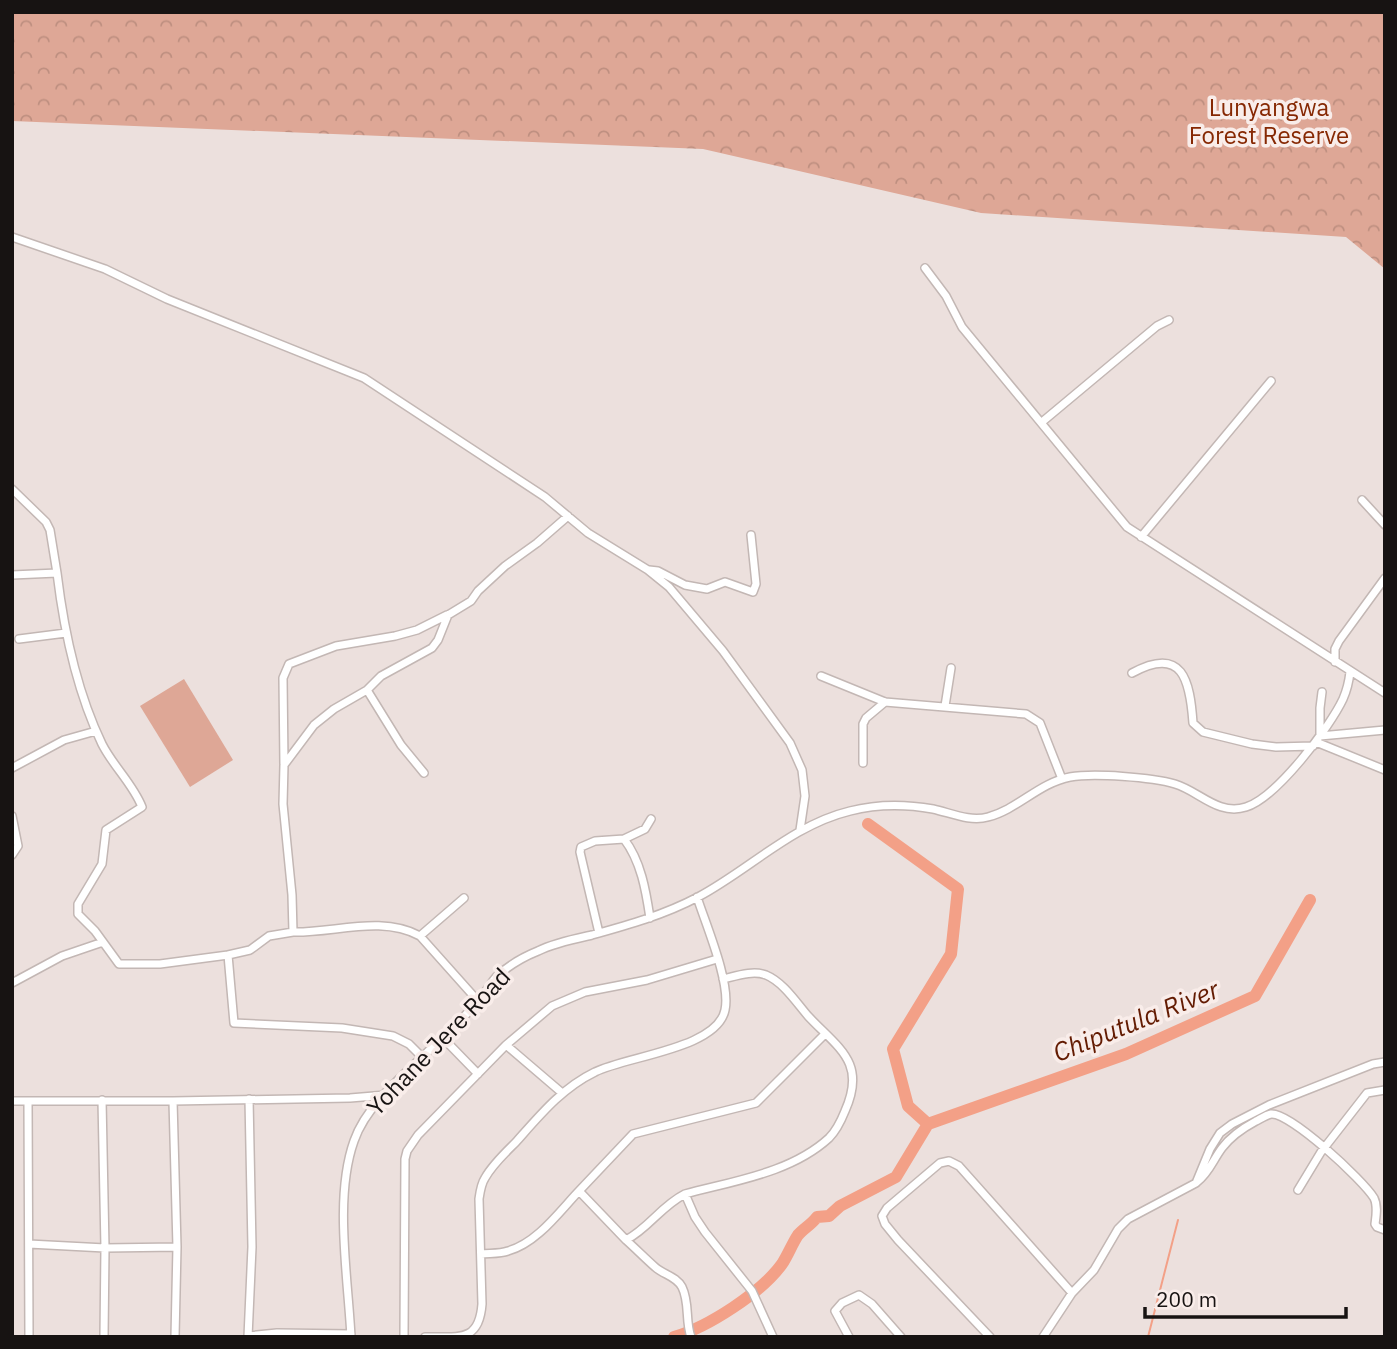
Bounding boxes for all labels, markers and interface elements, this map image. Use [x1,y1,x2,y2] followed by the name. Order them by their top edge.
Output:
[1189,91,1349,151] park label: Lunyangwa Forest Reserve
[360,961,517,1122] street label: Yohane Jere Road
[1048,971,1225,1069] water label: Chiputula River
[1145,1276,1346,1320] scale bar
[1156,1285,1217,1313] text: 200 m

